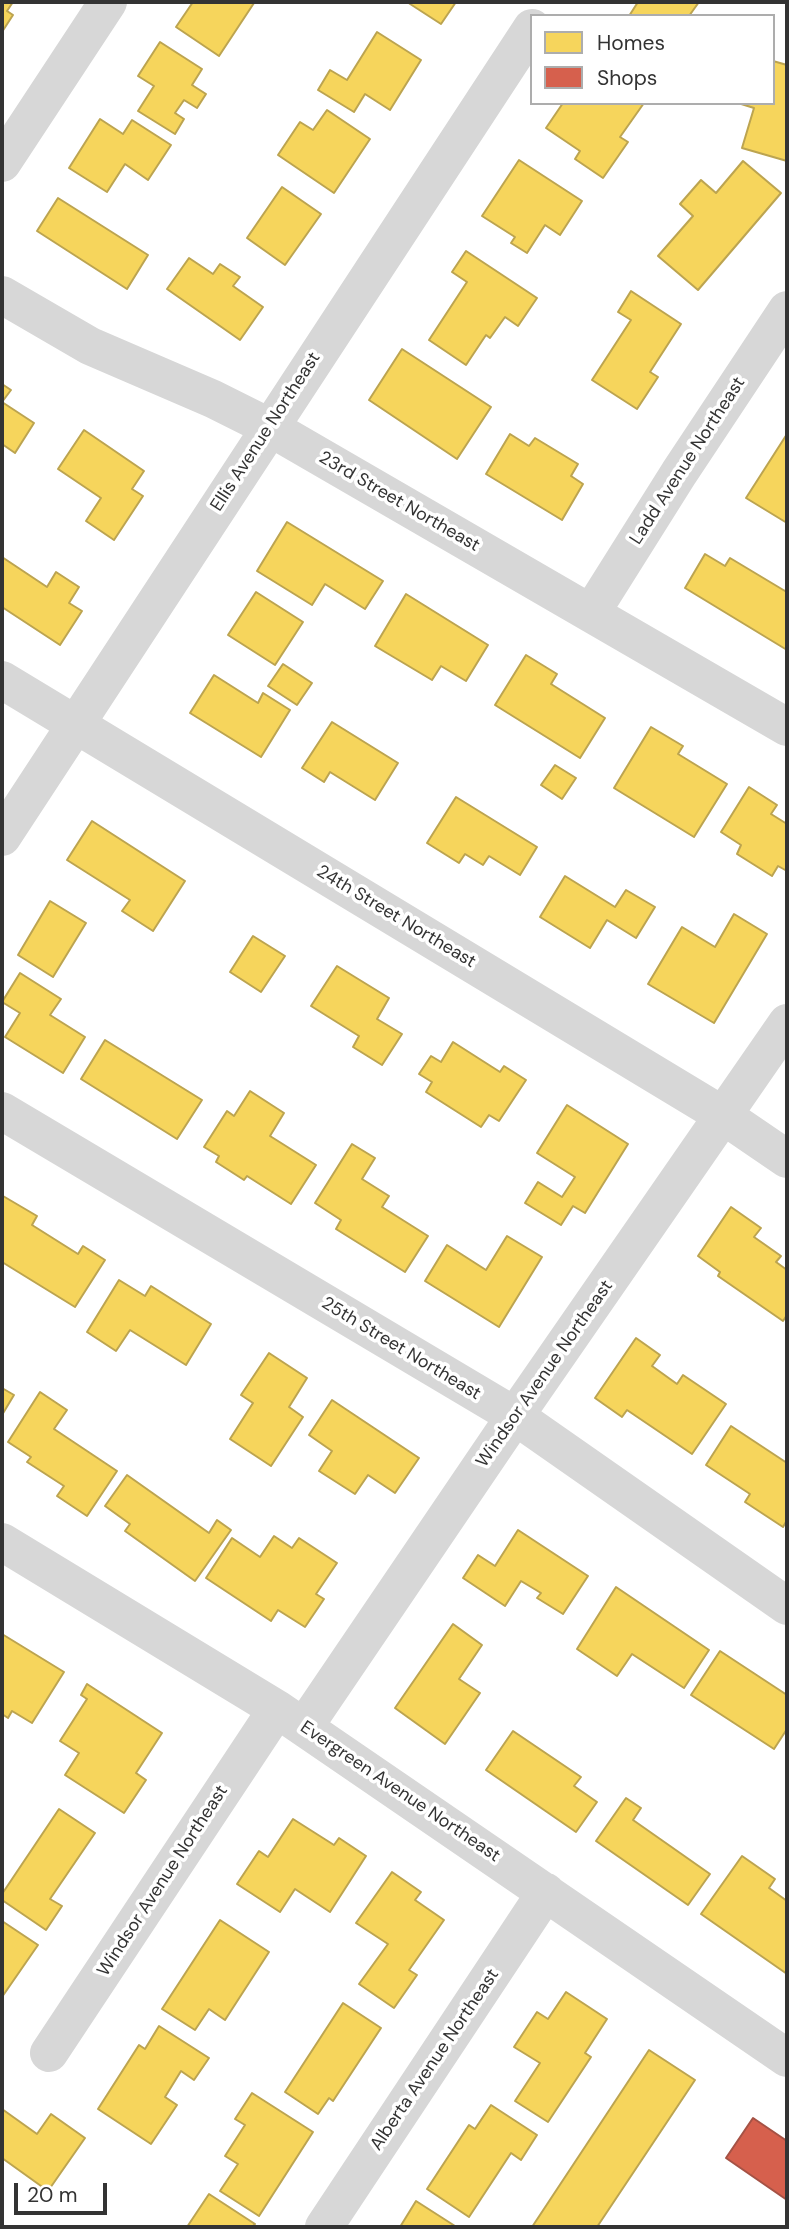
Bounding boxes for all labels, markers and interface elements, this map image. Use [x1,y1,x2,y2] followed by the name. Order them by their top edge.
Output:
[530,14,775,105] legend
[597,29,665,57] text: Homes
[597,64,657,92] text: Shops
[207,348,325,516] street label: Ellis Avenue Northeast
[626,373,750,549] street label: Ladd Avenue Northeast
[315,447,483,557] street label: 23rd Street Northeast
[312,861,480,973] street label: 24th Street Northeast
[472,1276,618,1472] street label: Windsor Avenue Northeast
[317,1293,485,1405] street label: 25th Street Northeast
[296,1717,504,1867] street label: Evergreen Avenue Northeast
[93,1781,233,1981] street label: Windsor Avenue Northeast
[366,1965,504,2155] street label: Alberta Avenue Northeast
[18,2170,110,2214] scale bar
[27,2181,78,2209] text: 20 m

